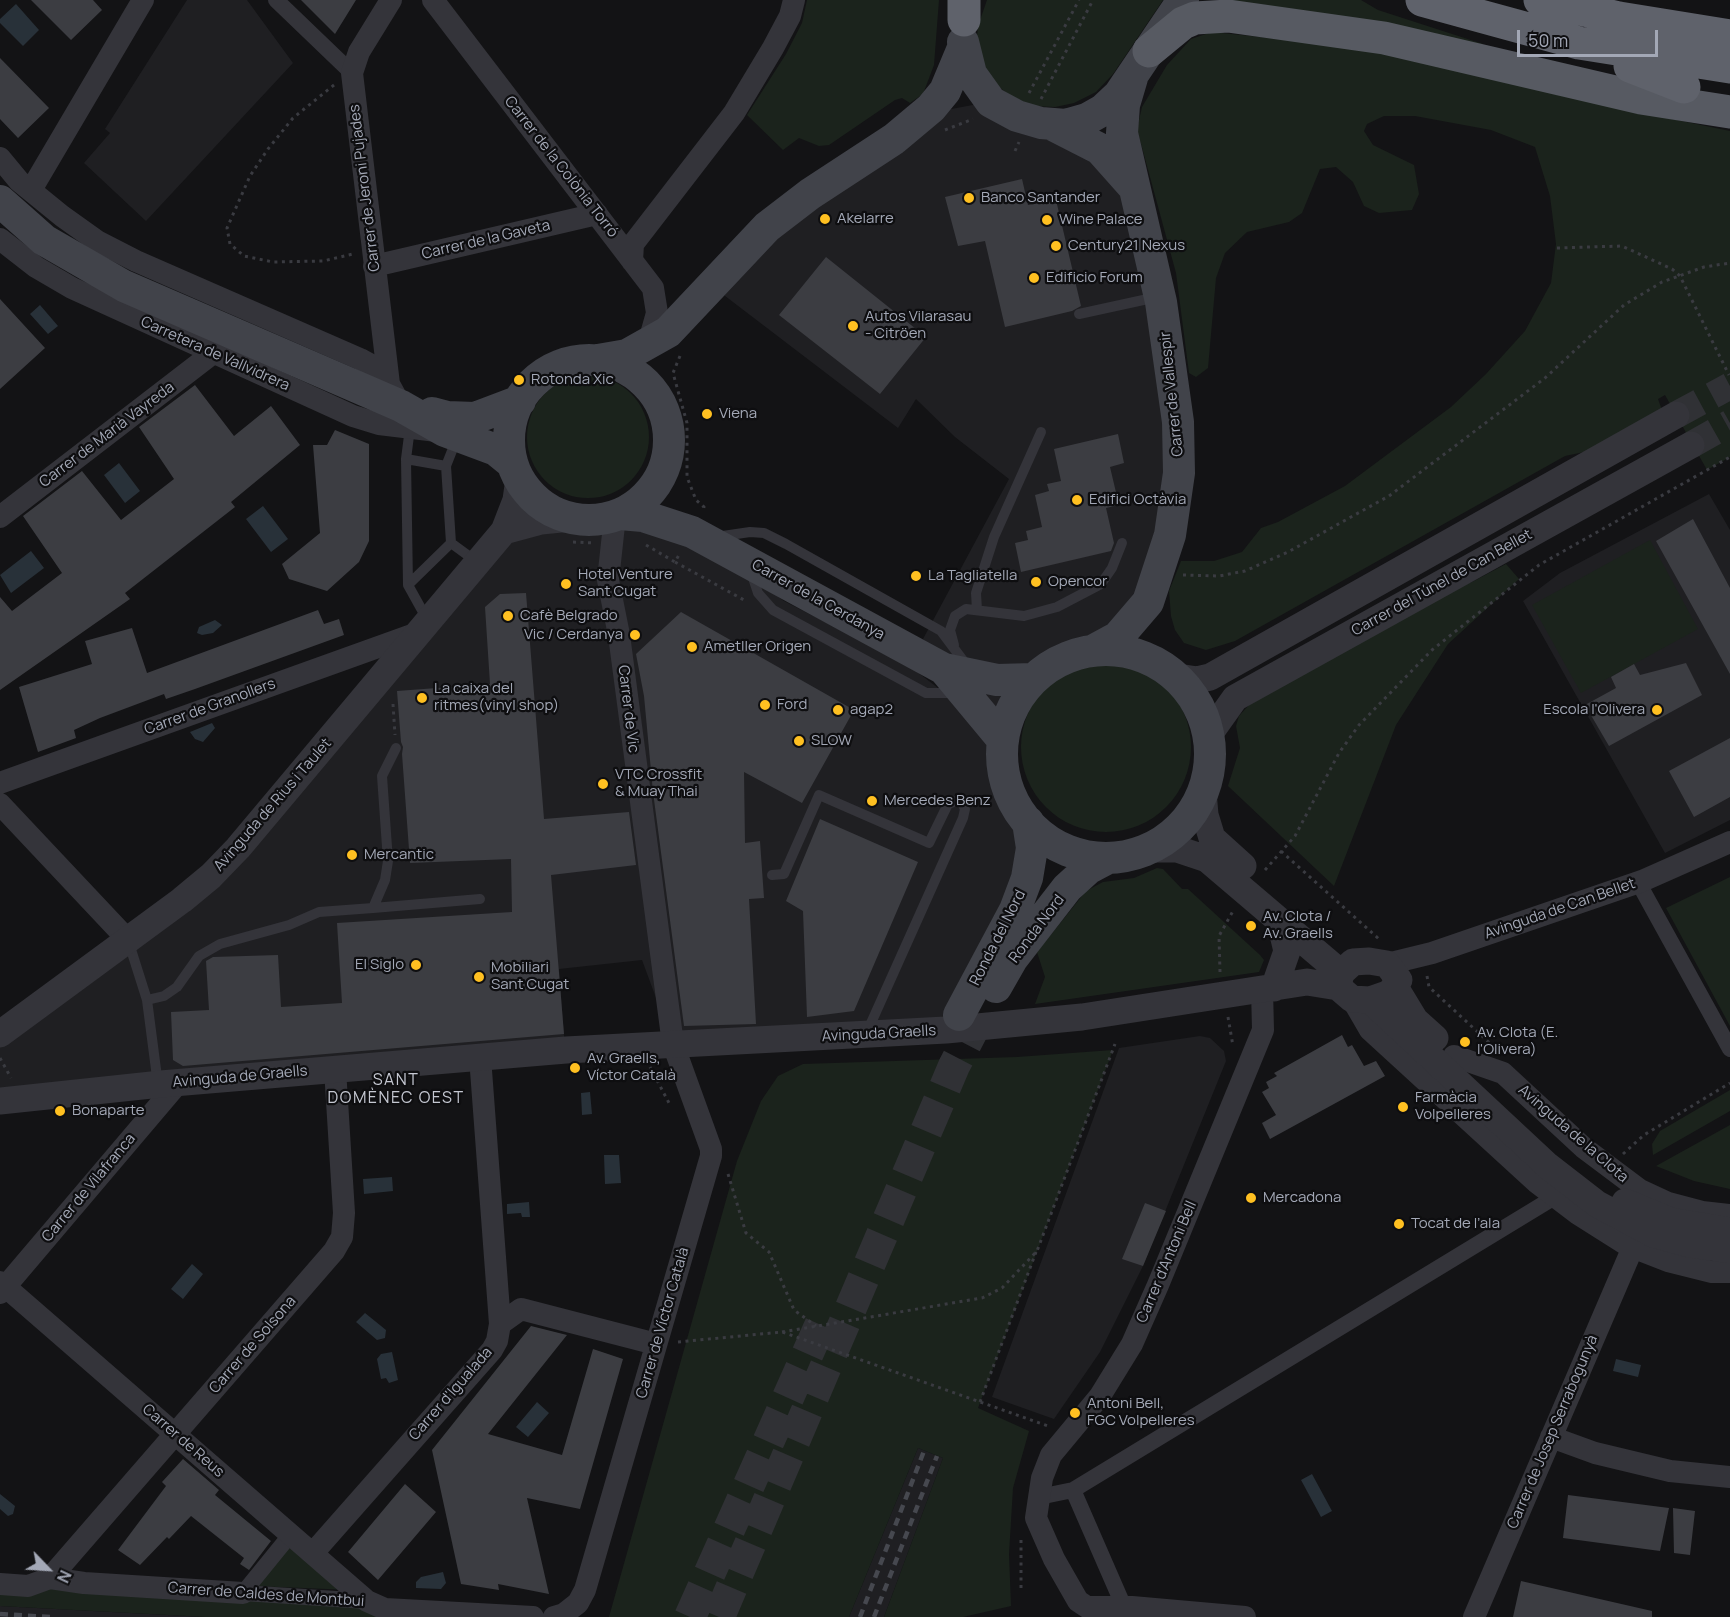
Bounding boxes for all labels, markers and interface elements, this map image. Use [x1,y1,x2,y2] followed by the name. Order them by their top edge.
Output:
[1520,18,1661,56] scale bar
[1528,28,1568,52] text: 50 m
[500,93,622,241] street label: Carrer de la Colònia Torró
[346,103,384,273] street label: Carrer de Jeroni Pujades
[981,189,1100,207] place label: Banco Santander
[962,191,976,205] marker: Banco Santander
[837,210,894,228] place label: Akelarre
[1059,211,1143,229] place label: Wine Palace
[818,212,832,226] marker: Akelarre
[1040,213,1054,227] marker: Wine Palace
[420,216,552,264] street label: Carrer de la Gaveta
[1068,237,1185,255] place label: Century21 Nexus
[1049,239,1063,253] marker: Century21 Nexus
[1046,269,1143,287] place label: Edificio Forum
[1027,271,1041,285] marker: Edificio Forum
[865,308,971,343] place label: Autos Vilarasau - Citröen
[138,313,292,395] street label: Carretera de Vallvidrera
[846,319,860,333] marker: Autos Vilarasau - Citröen
[1156,331,1188,457] street label: Carrer de Vallespir
[531,371,614,389] place label: Rotonda Xic
[512,373,526,387] marker: Rotonda Xic
[36,378,178,492] street label: Carrer de Marià Vayreda
[719,405,757,423] place label: Viena
[700,407,714,421] marker: Viena
[1089,491,1186,509] place label: Edifici Octàvia
[1070,493,1084,507] marker: Edifici Octàvia
[1349,526,1535,640] street label: Carrer del Túnel de Can Bellet
[749,556,887,644] street label: Carrer de la Cerdanya
[578,566,673,601] place label: Hotel Venture Sant Cugat
[928,567,1017,585] place label: La Tagliatella
[909,569,923,583] marker: La Tagliatella
[1048,573,1107,591] place label: Opencor
[1029,575,1043,589] marker: Opencor
[559,577,573,591] marker: Hotel Venture Sant Cugat
[520,607,618,625] place label: Cafè Belgrado
[501,609,515,623] marker: Cafè Belgrado
[524,626,623,644] place label: Vic / Cerdanya
[628,628,642,642] marker: Vic / Cerdanya
[704,638,811,656] place label: Ametller Origen
[685,640,699,654] marker: Ametller Origen
[614,664,642,754] street label: Carrer de Vic
[142,675,278,739] street label: Carrer de Granollers
[434,680,559,715] place label: La caixa del ritmes(vinyl shop)
[415,691,429,705] marker: La caixa del ritmes(vinyl shop)
[777,696,807,714] place label: Ford
[758,698,772,712] marker: Ford
[850,701,893,719] place label: agap2
[1543,701,1645,719] place label: Escola l'Olivera
[831,703,845,717] marker: agap2
[1650,703,1664,717] marker: Escola l'Olivera
[811,732,852,750] place label: SLOW
[792,734,806,748] marker: SLOW
[210,735,336,875] street label: Avinguda de Rius i Taulet
[615,766,702,801] place label: VTC Crossfit & Muay Thai
[596,777,610,791] marker: VTC Crossfit & Muay Thai
[884,792,991,810] place label: Mercedes Benz
[865,794,879,808] marker: Mercedes Benz
[364,846,434,864] place label: Mercantic
[345,848,359,862] marker: Mercantic
[1482,875,1638,943] street label: Avinguda de Can Bellet
[966,887,1030,989] street label: Ronda del Nord
[1006,891,1068,967] street label: Ronda Nord
[1263,908,1333,943] place label: Av. Clota / Av. Graells
[1244,919,1258,933] marker: Av. Clota / Av. Graells
[355,956,404,974] place label: El Siglo
[409,958,423,972] marker: El Siglo
[491,959,569,994] place label: Mobiliari Sant Cugat
[472,970,486,984] marker: Mobiliari Sant Cugat
[821,1022,937,1046] street label: Avinguda Graells
[1477,1024,1558,1059] place label: Av. Clota (E. l'Olivera)
[1458,1035,1472,1049] marker: Av. Clota (E. l'Olivera)
[587,1050,676,1085] place label: Av. Graells, Víctor Català
[568,1061,582,1075] marker: Av. Graells, Víctor Català
[172,1062,308,1092] street label: Avinguda de Graells
[328,1071,464,1109] district label: SANT DOMÈNEC OEST
[1514,1081,1632,1187] street label: Avinguda de la Clota
[1415,1089,1491,1124] place label: Farmàcia Volpelleres
[1396,1100,1410,1114] marker: Farmàcia Volpelleres
[72,1102,144,1120] place label: Bonaparte
[53,1104,67,1118] marker: Bonaparte
[38,1130,140,1246] street label: Carrer de Vilafranca
[1263,1189,1341,1207] place label: Mercadona
[1244,1191,1258,1205] marker: Mercadona
[1133,1198,1201,1326] street label: Carrer d'Antoni Bell
[1411,1215,1500,1233] place label: Tocat de l’ala
[1392,1217,1406,1231] marker: Tocat de l’ala
[633,1245,693,1401] street label: Carrer de Víctor Català
[206,1293,300,1397] street label: Carrer de Solsona
[1504,1332,1602,1532] street label: Carrer de Josep Serrabogunyà
[406,1344,496,1444] street label: Carrer d'Igualada
[1087,1395,1195,1430] place label: Antoni Bell, FGC Volpelleres
[138,1401,228,1481] street label: Carrer de Reus
[1068,1406,1082,1420] marker: Antoni Bell, FGC Volpelleres
[18,1539,78,1599] north arrow
[52,1567,77,1586] text: N
[167,1579,365,1611] street label: Carrer de Caldes de Montbui

